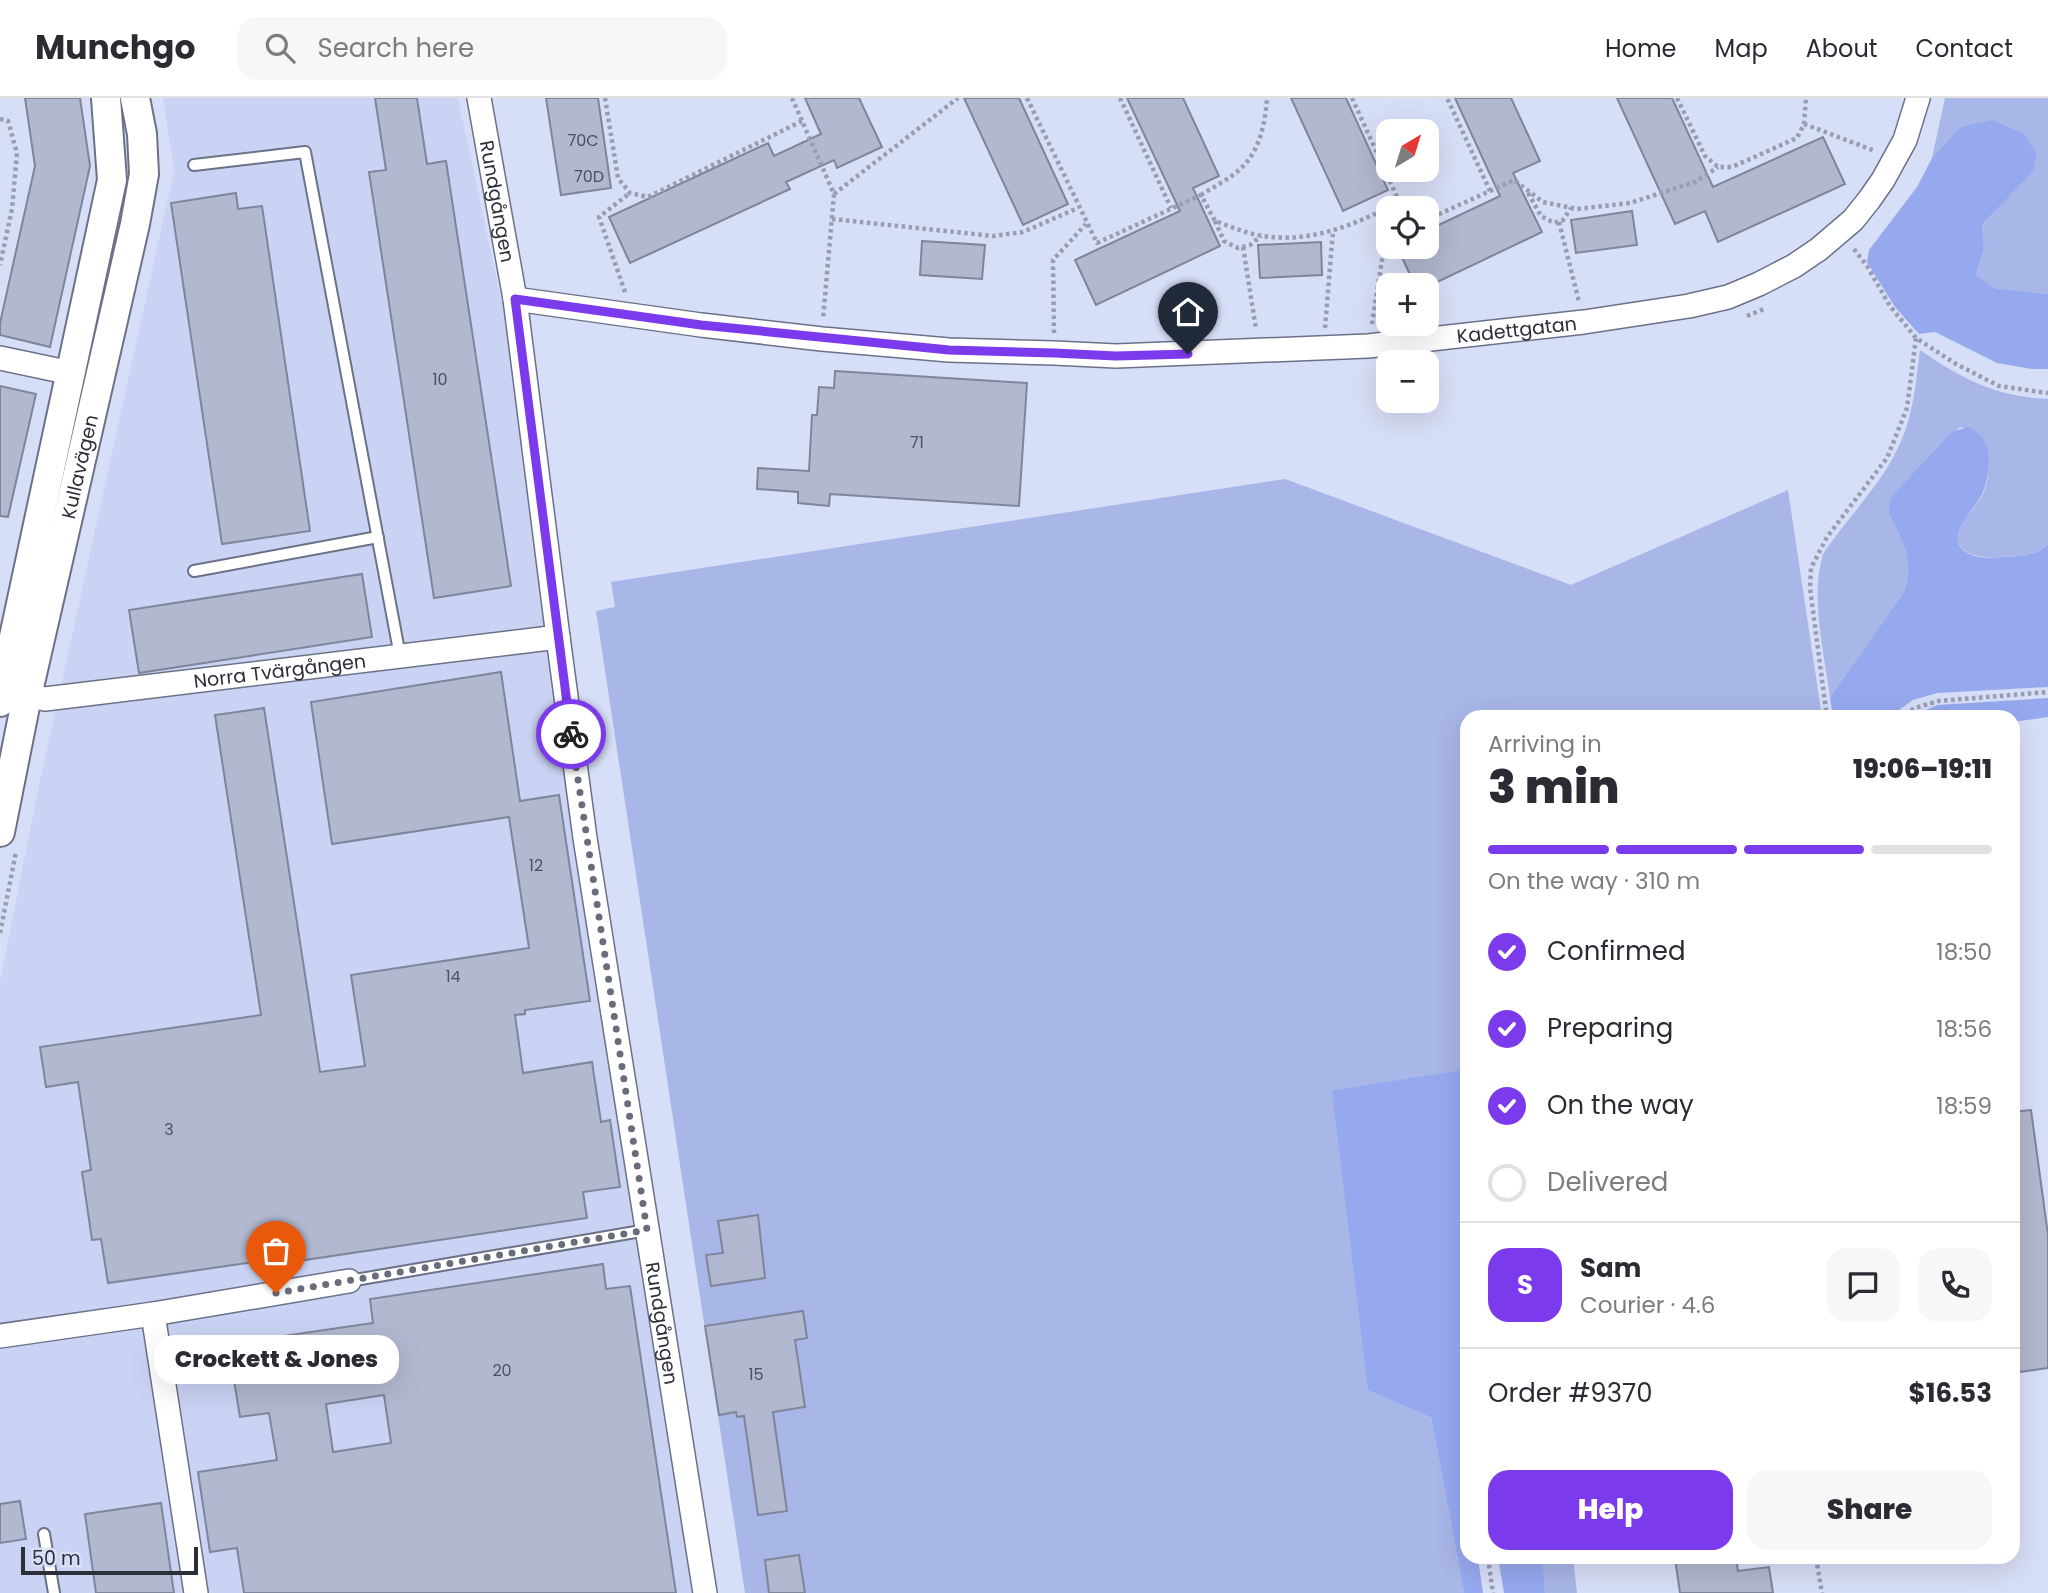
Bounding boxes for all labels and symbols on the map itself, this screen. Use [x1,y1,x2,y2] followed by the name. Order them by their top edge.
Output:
[1376,119,1438,182] north arrow
[567,129,599,152] house number: 70C
[473,138,522,265] street label: Rundgången
[574,165,604,188] house number: 70D
[1158,282,1218,354] pin
[1455,309,1578,350] street label: Kadettgatan
[432,368,448,391] house number: 10
[54,412,104,521] street label: Kullavägen
[910,431,924,454] house number: 71
[192,647,367,694] street label: Norra Tvärgången
[536,699,606,769] courier
[529,854,543,877] house number: 12
[445,965,461,988] house number: 14
[164,1118,174,1141] house number: 3
[246,1221,306,1293] pin
[639,1260,685,1386] street label: Rundgången
[154,1335,398,1384] callout: Crockett & Jones
[492,1359,512,1382] house number: 20
[748,1363,764,1386] house number: 15
[21,1544,198,1576] scale bar

